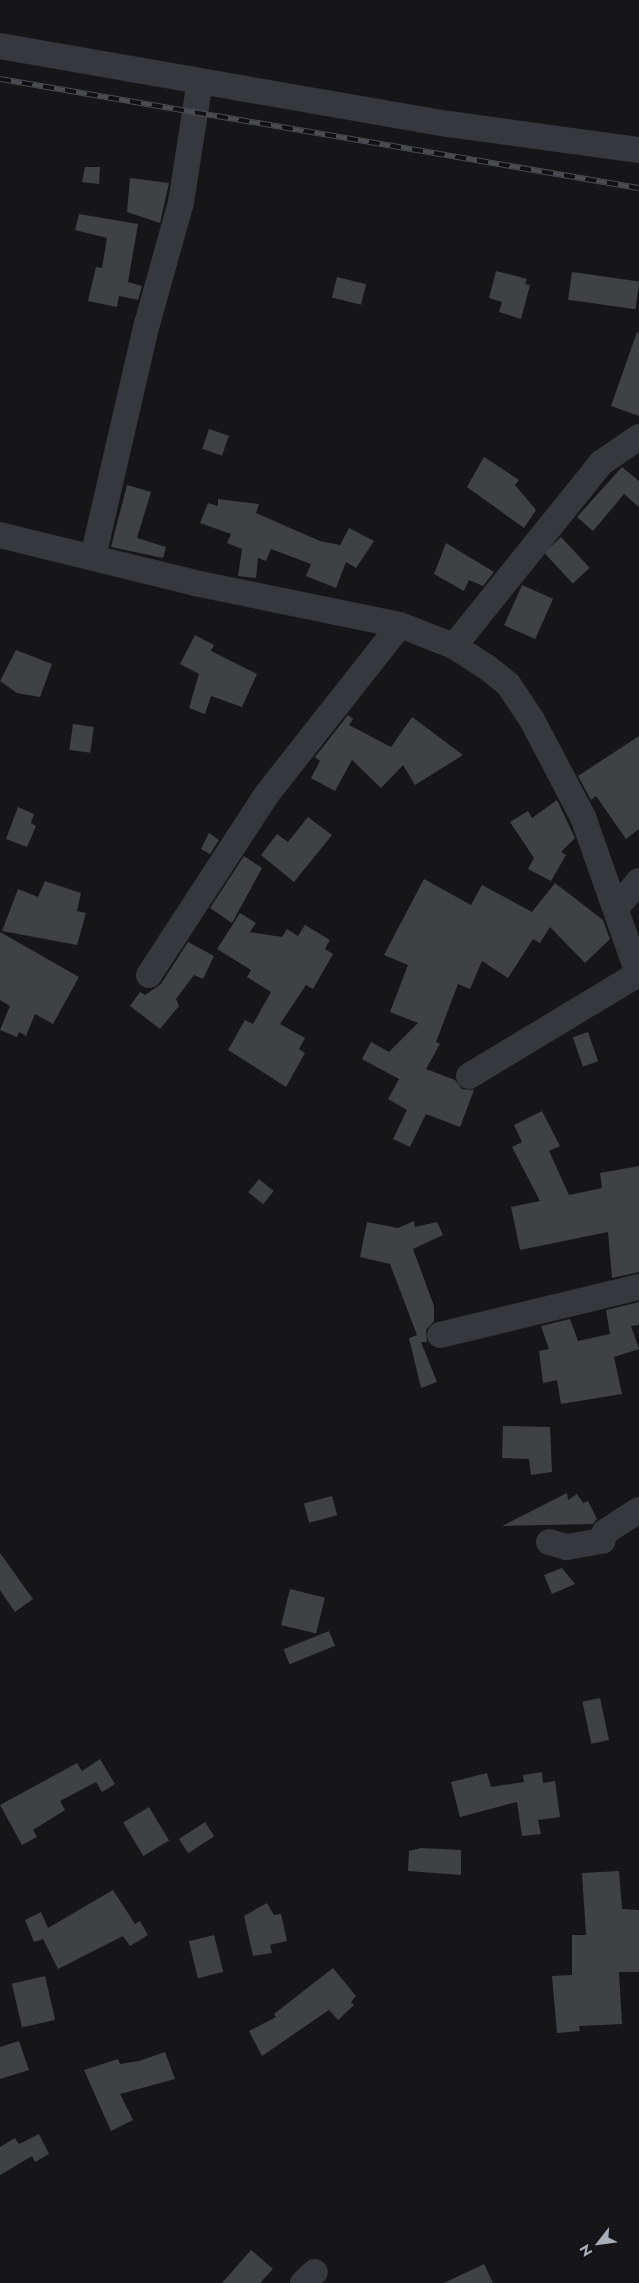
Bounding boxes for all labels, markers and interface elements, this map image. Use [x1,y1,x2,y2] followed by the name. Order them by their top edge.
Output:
[574,2218,624,2268] north arrow
[575,2241,597,2260] text: N

